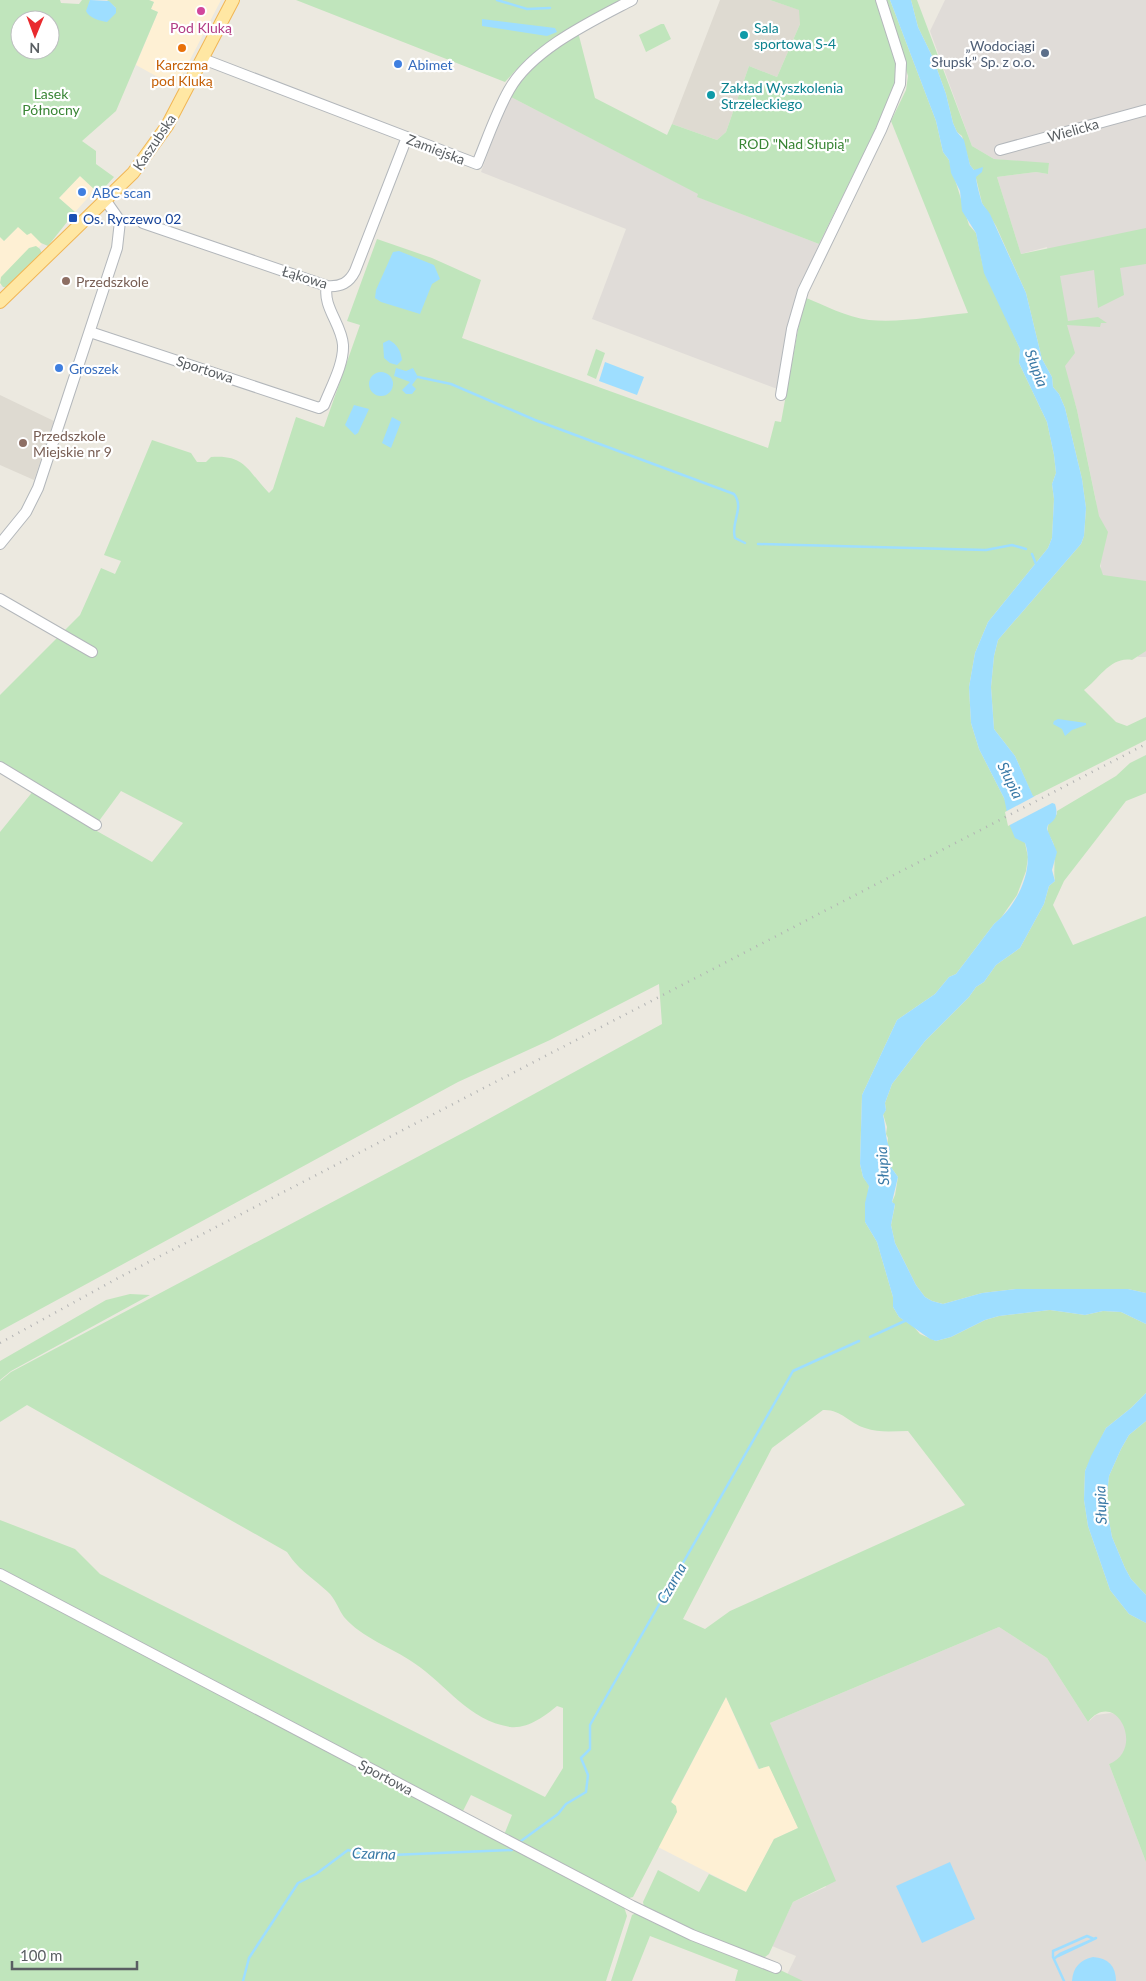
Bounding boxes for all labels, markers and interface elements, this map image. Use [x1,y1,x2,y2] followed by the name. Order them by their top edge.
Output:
[195,5,207,17] marker: Pod Kluką
[10,10,60,60] north arrow
[170,19,232,36] place label: Pod Kluką
[754,19,836,52] place label: Sala sportowa S-4
[738,29,750,41] marker: Sala sportowa S-4
[931,37,1035,70] place label: „Wodociągi Słupsk” Sp. z o.o.
[29,40,40,57] text: N
[176,42,188,54] marker: Karczma pod Kluką
[1039,47,1051,59] marker: „Wodociągi Słupsk” Sp. z o.o.
[151,56,213,89] place label: Karczma pod Kluką
[408,56,453,73] place label: Abimet
[392,58,404,70] marker: Abimet
[721,79,843,112] place label: Zakład Wyszkolenia Strzeleckiego
[22,85,81,118] park label: Lasek Północny
[705,89,717,101] marker: Zakład Wyszkolenia Strzeleckiego
[129,111,179,173] street label: Kaszubska
[1045,115,1101,145] street label: Wielicka
[404,130,468,168] street label: Zamiejska
[739,135,849,152] park label: ROD "Nad Słupią"
[92,184,151,201] place label: ABC scan
[76,186,88,198] marker: ABC scan
[83,210,181,227] place label: Os. Ryczewo 02
[67,212,79,224] marker: Os. Ryczewo 02
[280,262,330,292] street label: Łąkowa
[76,273,149,290] place label: Przedszkole
[60,275,72,287] marker: Przedszkole
[1022,347,1052,390] water label: Słupia
[174,352,236,386] street label: Sportowa
[69,360,120,377] place label: Groszek
[53,362,65,374] marker: Groszek
[33,427,112,460] place label: Przedszkole Miejskie nr 9
[17,437,29,449] marker: Przedszkole Miejskie nr 9
[994,759,1028,802] water label: Słupia
[872,1146,892,1186] water label: Słupia
[1090,1485,1110,1525] water label: Słupia
[652,1559,690,1607] water label: Czarna
[356,1756,416,1798] street label: Sportowa
[352,1843,397,1863] water label: Czarna
[12,1938,138,1970] scale bar
[20,1946,62,1964] text: 100 m

